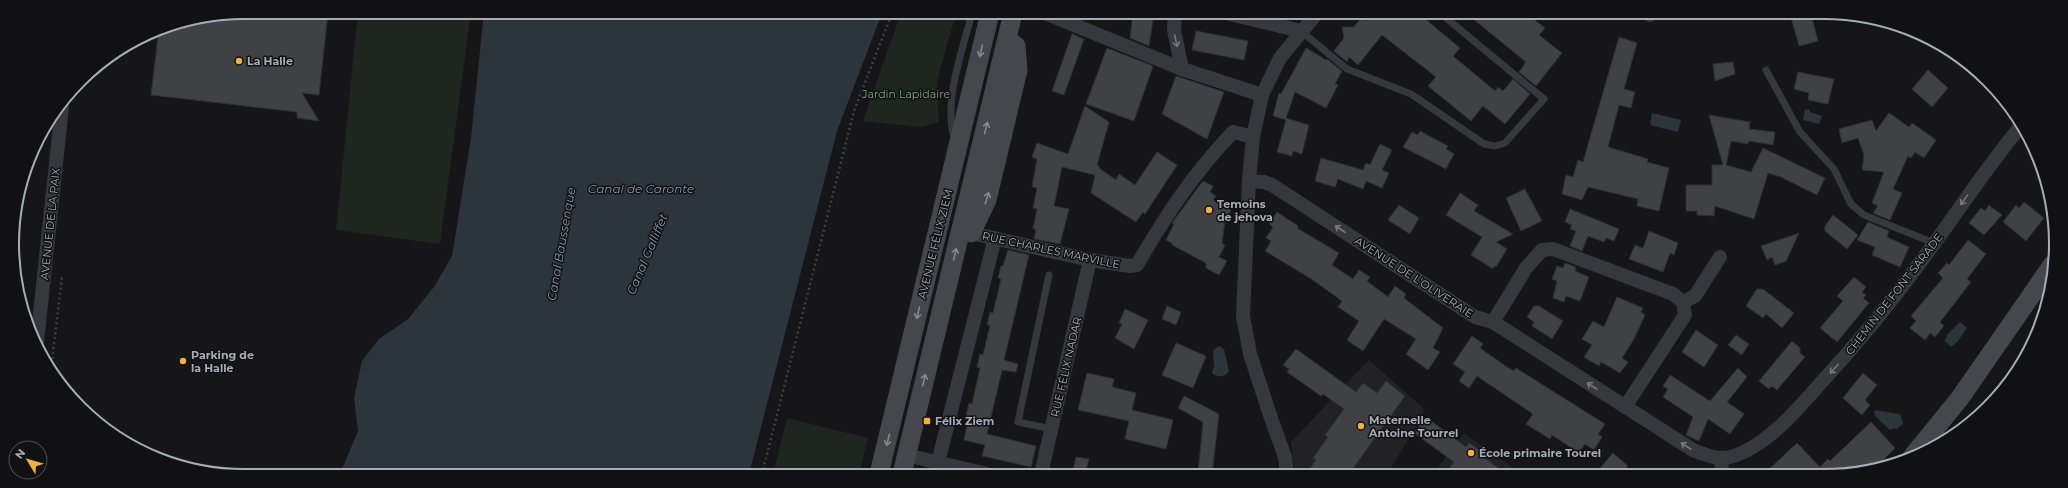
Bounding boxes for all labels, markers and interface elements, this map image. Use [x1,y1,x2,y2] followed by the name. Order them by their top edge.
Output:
[1173,34,1181,47] one-way arrow
[977,44,985,57] one-way arrow
[247,54,293,68] place label: La Halle
[234,56,244,66] marker: La Halle
[861,87,950,101] park label: Jardin Lapidaire
[983,122,990,135] one-way arrow
[37,167,63,281] street label: AVENUE DE LA PAIX
[588,181,694,196] water label: Canal de Caronte
[544,186,578,302] water label: Canal Baussenque
[915,188,955,300] street label: AVENUE FÉLIX ZIEM
[984,191,991,204] one-way arrow
[1960,195,1969,206] one-way arrow
[1217,197,1273,224] place label: Temoins de jehova
[1204,205,1214,215] marker: Temoins de jehova
[623,211,671,297] water label: Canal Galliffet
[1334,225,1345,233] one-way arrow
[981,229,1121,271] street label: RUE CHARLES MARVILLE
[1842,230,1946,358] street label: CHEMIN DE FONT SARADE
[1352,233,1476,321] street label: AVENUE DE L'OLIVERAIE
[951,248,959,261] one-way arrow
[914,307,921,320] one-way arrow
[1048,315,1084,419] street label: RUE FÉLIX NADAR
[191,348,254,375] place label: Parking de la Halle
[178,356,188,366] marker: Parking de la Halle
[1830,364,1839,374] one-way arrow
[921,374,929,387] one-way arrow
[1586,381,1598,389] one-way arrow
[1368,413,1458,440] place label: Maternelle Antoine Tourrel
[935,414,994,428] place label: Félix Ziem
[922,416,932,426] marker: Félix Ziem
[1356,421,1366,431] marker: Maternelle Antoine Tourrel
[883,433,891,446] one-way arrow
[8,440,48,480] north arrow
[1681,442,1692,450] one-way arrow
[12,446,28,462] text: N
[1479,446,1601,460] place label: École primaire Tourel
[1466,448,1476,458] marker: École primaire Tourel

